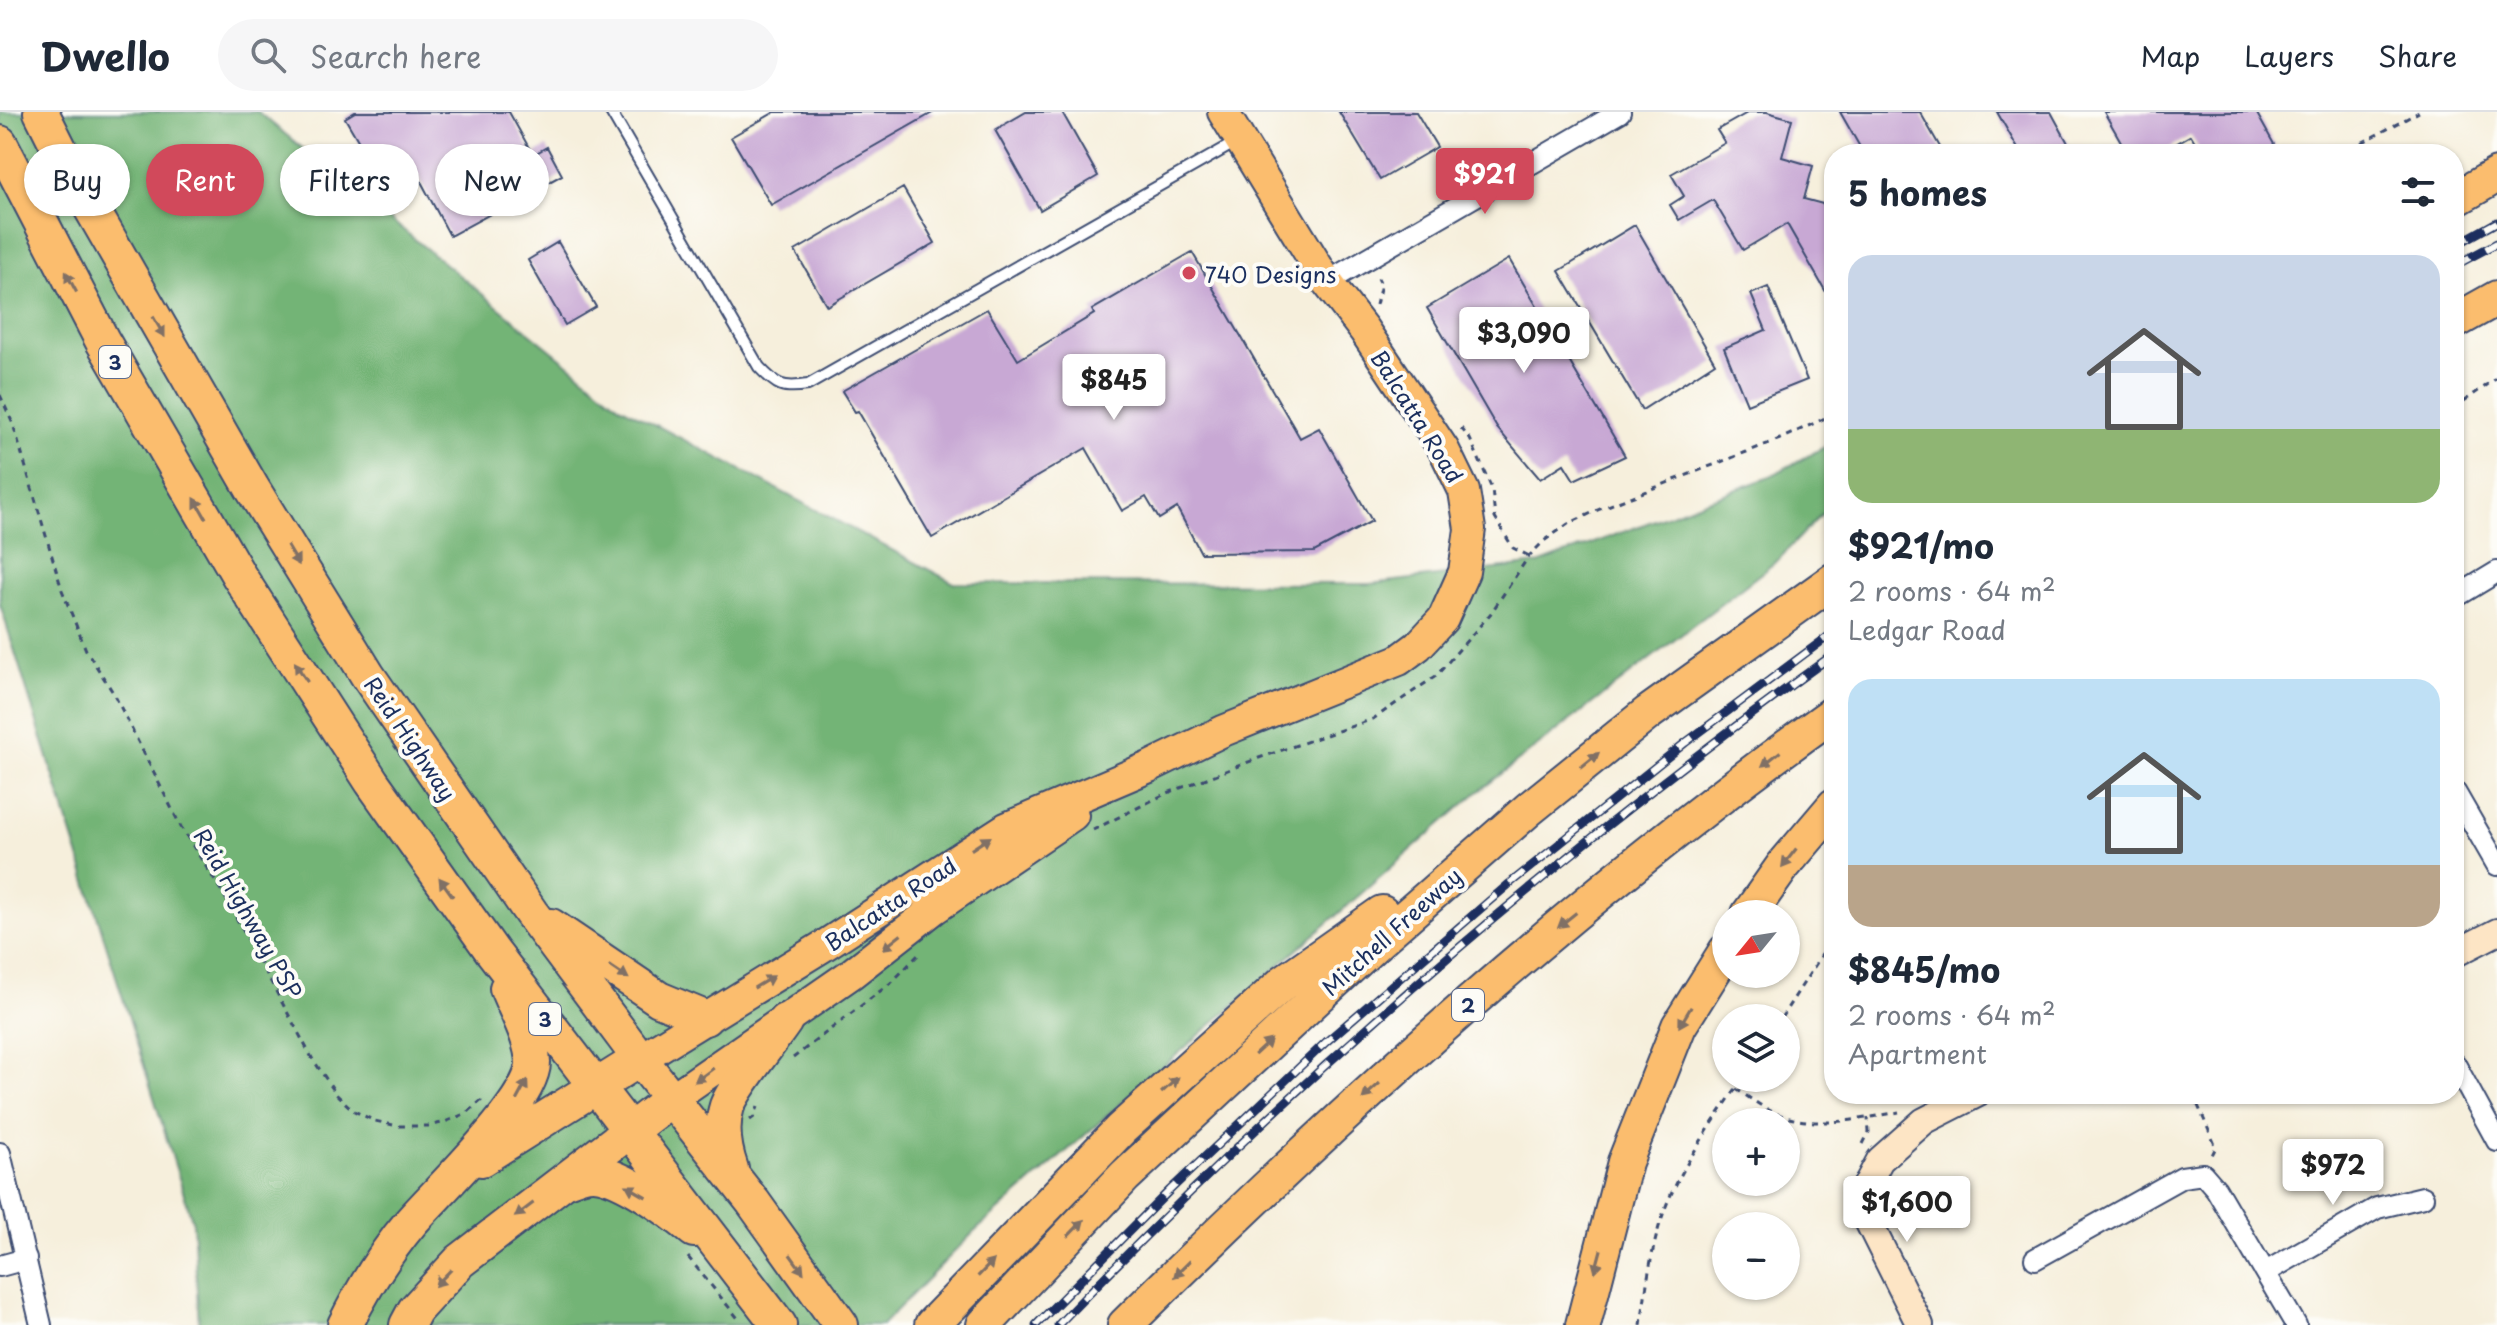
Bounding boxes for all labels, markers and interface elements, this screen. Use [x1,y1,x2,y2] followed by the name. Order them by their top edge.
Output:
[218,19,778,91] search box
[40,27,170,84] text: Dwello
[246,33,290,77] icon: search
[310,33,481,78] text: Search here
[2140,34,2200,77] text: Map
[2244,34,2334,77] text: Layers
[2378,34,2457,77] text: Share
[24,144,130,216] chip: Buy
[146,144,264,216] chip: Rent
[280,144,419,216] chip: Filters
[435,144,549,216] chip: New
[1438,148,1532,216] pin: $921
[1454,154,1516,193] text: $921
[1848,166,1987,218] text: 5 homes
[2396,170,2440,214] icon: filters
[1205,257,1336,290] place label: 740 Designs
[1180,264,1198,282] marker: 740 Designs
[65,271,79,293] one-way arrow
[1459,307,1589,375] pin: $3,090
[2072,307,2216,451] icon: home
[1477,313,1571,352] text: $3,090
[152,316,166,339] one-way arrow
[1364,343,1472,489] street label: Balcatta Road
[99,346,131,378] road number: 3
[1067,354,1161,422] pin: $845
[1080,360,1148,399] text: $845
[193,497,207,519] one-way arrow
[1848,519,1994,571] text: $921/mo
[286,544,300,566] one-way arrow
[1848,571,2056,610] text: 2 rooms · 64 m²
[1848,610,2006,649] text: Ledgar Road
[294,661,308,683] one-way arrow
[357,669,465,807] street label: Reid Highway
[2072,731,2216,875] icon: home
[1761,751,1782,767] one-way arrow
[1580,753,1600,769] one-way arrow
[187,822,311,1004] street label: Reid Highway PSP
[971,836,992,851] one-way arrow
[818,848,962,958] street label: Balcatta Road
[1782,848,1798,868] one-way arrow
[1314,859,1468,1003] street label: Mitchell Freeway
[439,877,455,898] one-way arrow
[1712,900,1800,988] north arrow
[1712,900,1800,1300] map controls
[1557,912,1578,929] one-way arrow
[882,933,902,949] one-way arrow
[1848,943,2000,995] text: $845/mo
[608,964,630,979] one-way arrow
[753,976,775,990] one-way arrow
[1452,989,1484,1021] road number: 2
[1848,995,2056,1034] text: 2 rooms · 64 m²
[529,1003,561,1035] road number: 3
[1712,1004,1800,1092] button: layers
[1678,1006,1692,1028] one-way arrow
[1848,1034,1987,1073] text: Apartment
[1253,1039,1272,1057] one-way arrow
[694,1067,715,1082] one-way arrow
[1160,1076,1179,1094] one-way arrow
[515,1079,529,1102] one-way arrow
[1362,1082,1382,1099] one-way arrow
[1712,1108,1800,1196] button: +
[2286,1139,2380,1207] pin: $972
[2301,1145,2365,1184] text: $972
[1842,1176,1972,1244] pin: $1,600
[1861,1182,1953,1221] text: $1,600
[625,1184,647,1198] one-way arrow
[514,1202,534,1218] one-way arrow
[1712,1212,1800,1300] button: −
[1066,1219,1085,1238] one-way arrow
[1592,1249,1604,1274] one-way arrow
[789,1253,804,1274] one-way arrow
[976,1259,994,1278] one-way arrow
[1173,1259,1192,1278] one-way arrow
[434,1268,452,1287] one-way arrow

